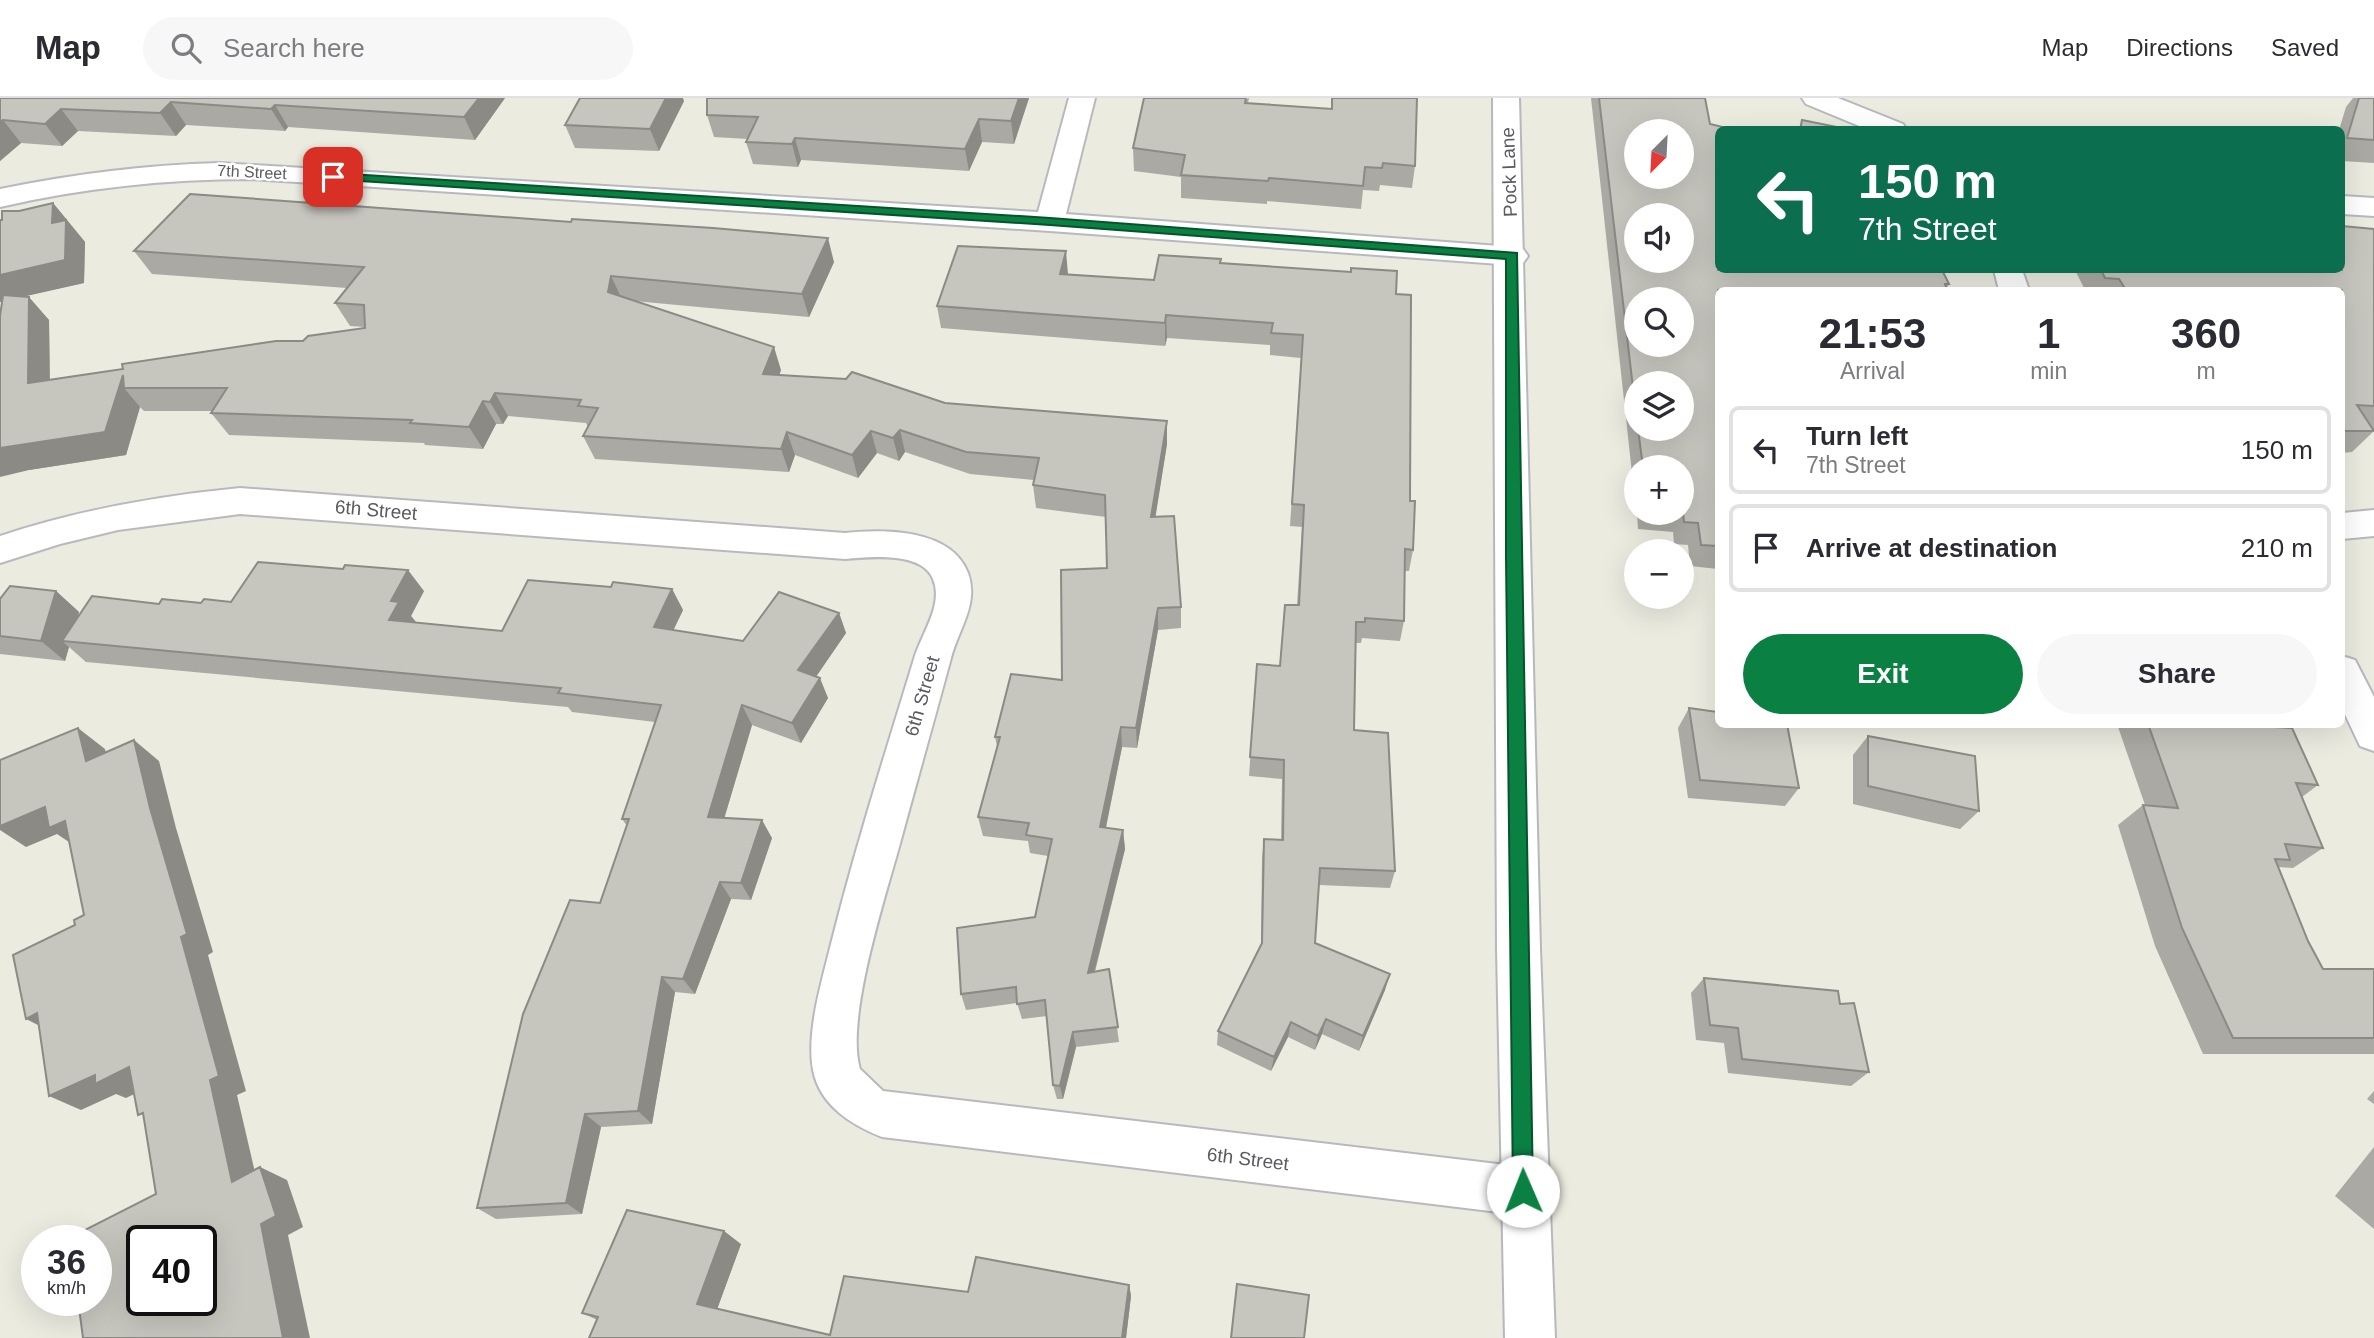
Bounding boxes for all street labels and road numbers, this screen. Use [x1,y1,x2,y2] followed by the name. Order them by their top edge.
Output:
[1497,127,1521,217] street label: Pock Lane
[217,162,288,182] street label: 7th Street
[334,496,419,524] street label: 6th Street
[901,653,944,738] street label: 6th Street
[1206,1144,1291,1175] street label: 6th Street

